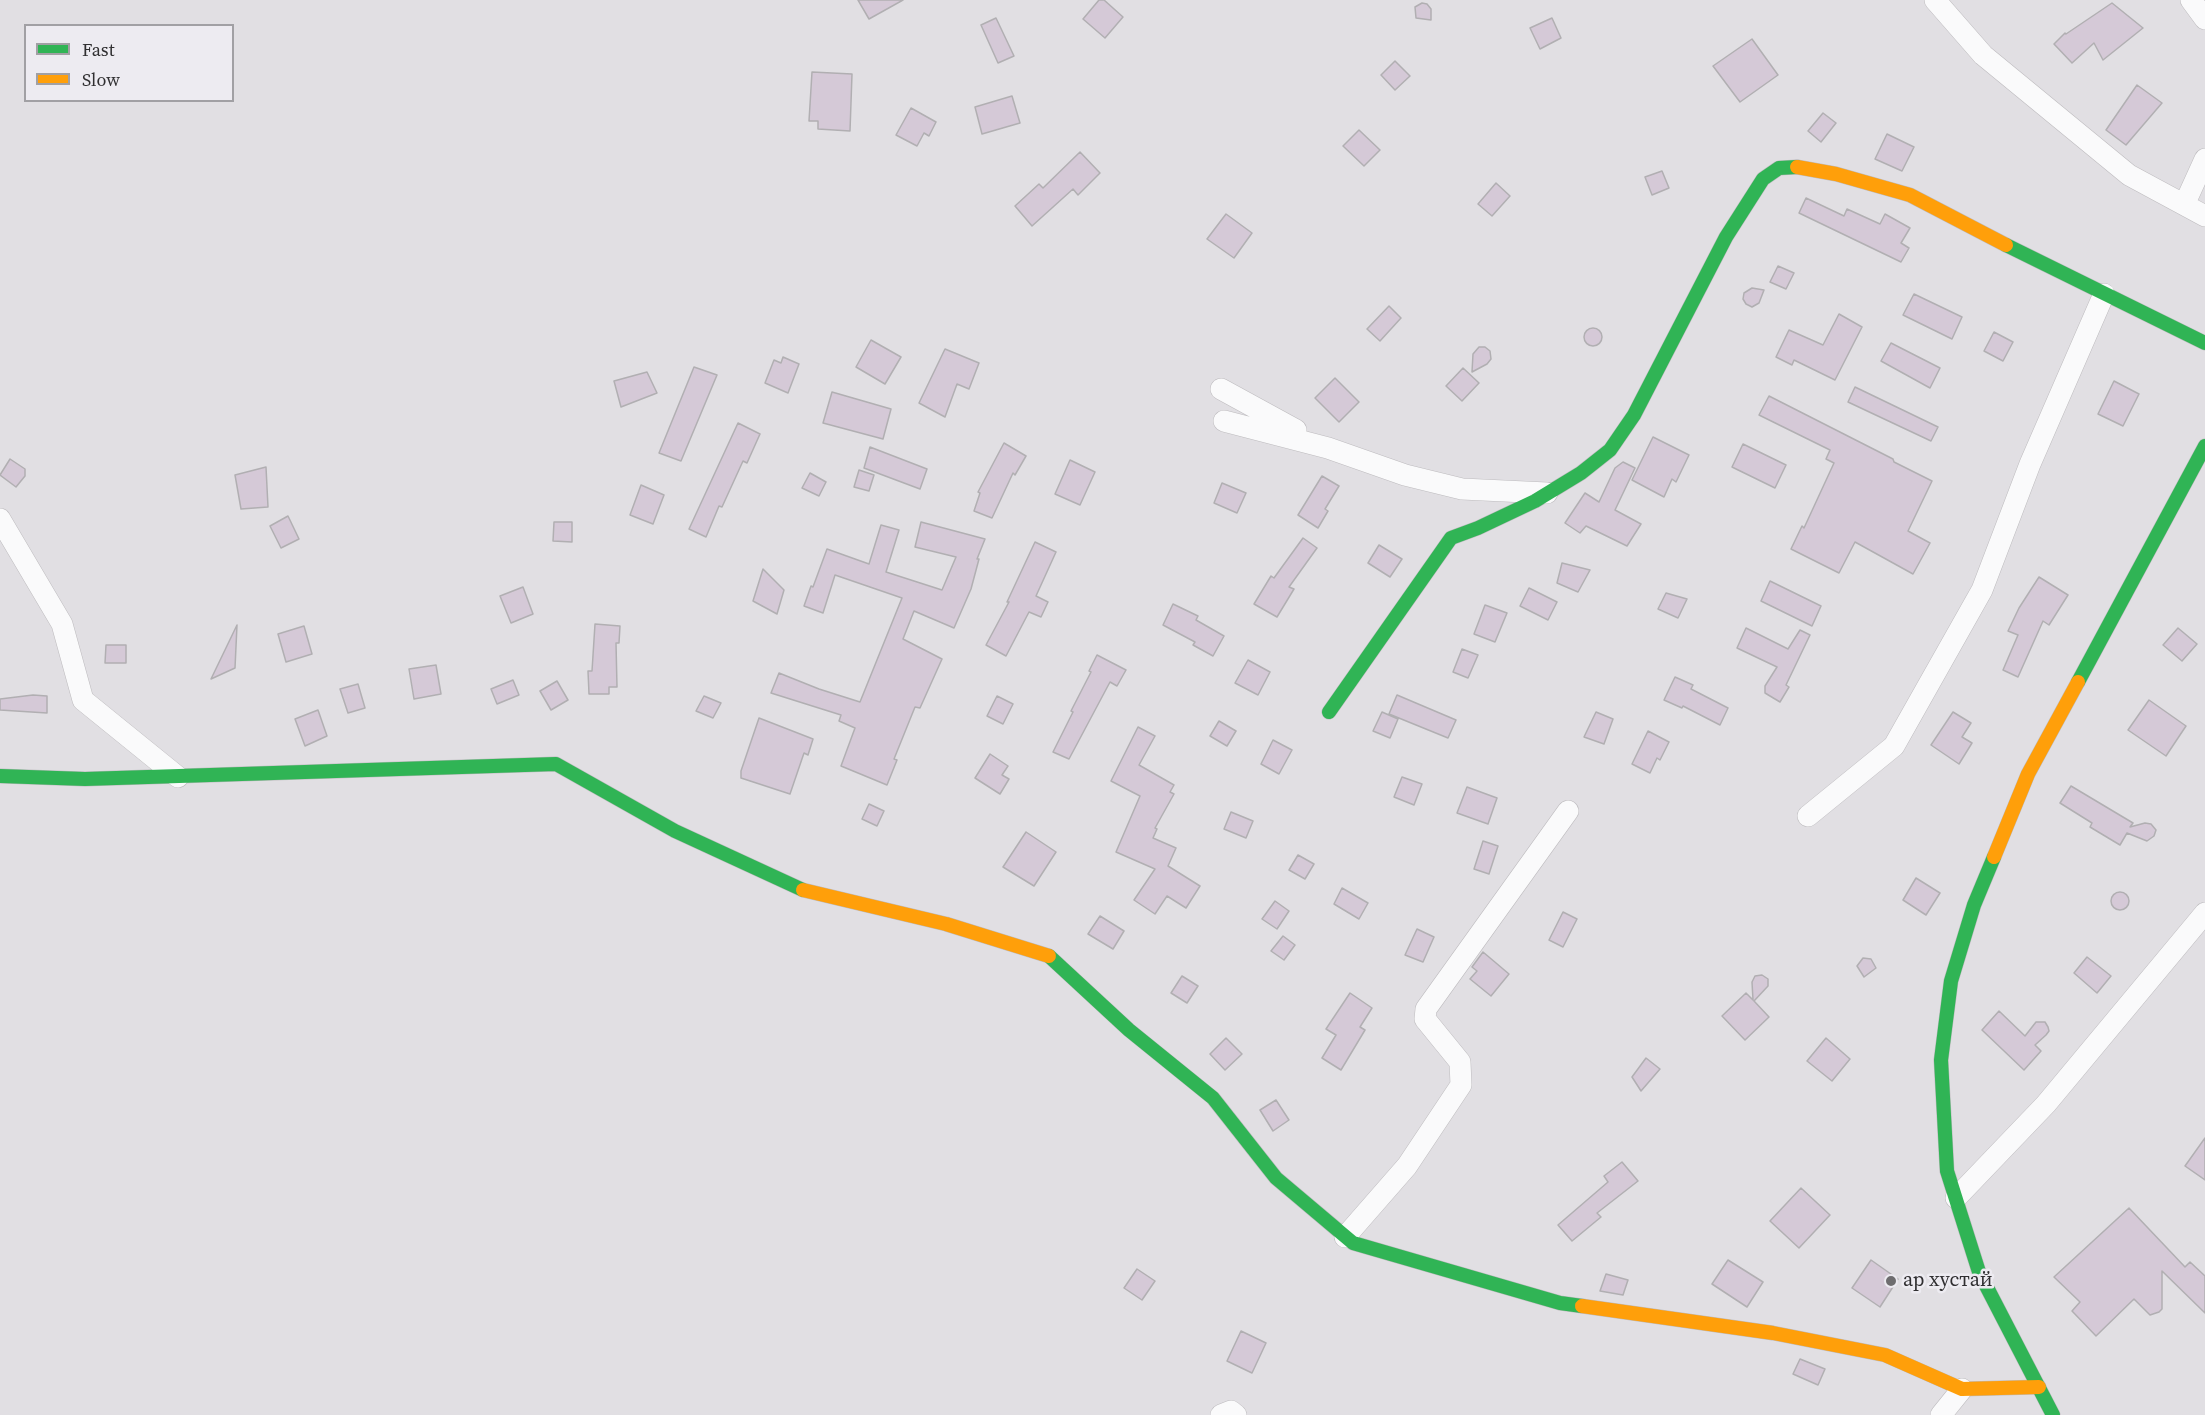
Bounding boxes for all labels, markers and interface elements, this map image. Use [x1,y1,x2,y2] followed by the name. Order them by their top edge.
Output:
[24,24,234,102] legend
[82,37,115,62] text: Fast
[82,67,120,92] text: Slow
[1903,1269,1993,1293] place label: ар хустай
[1884,1274,1898,1288] marker: ар хустай

